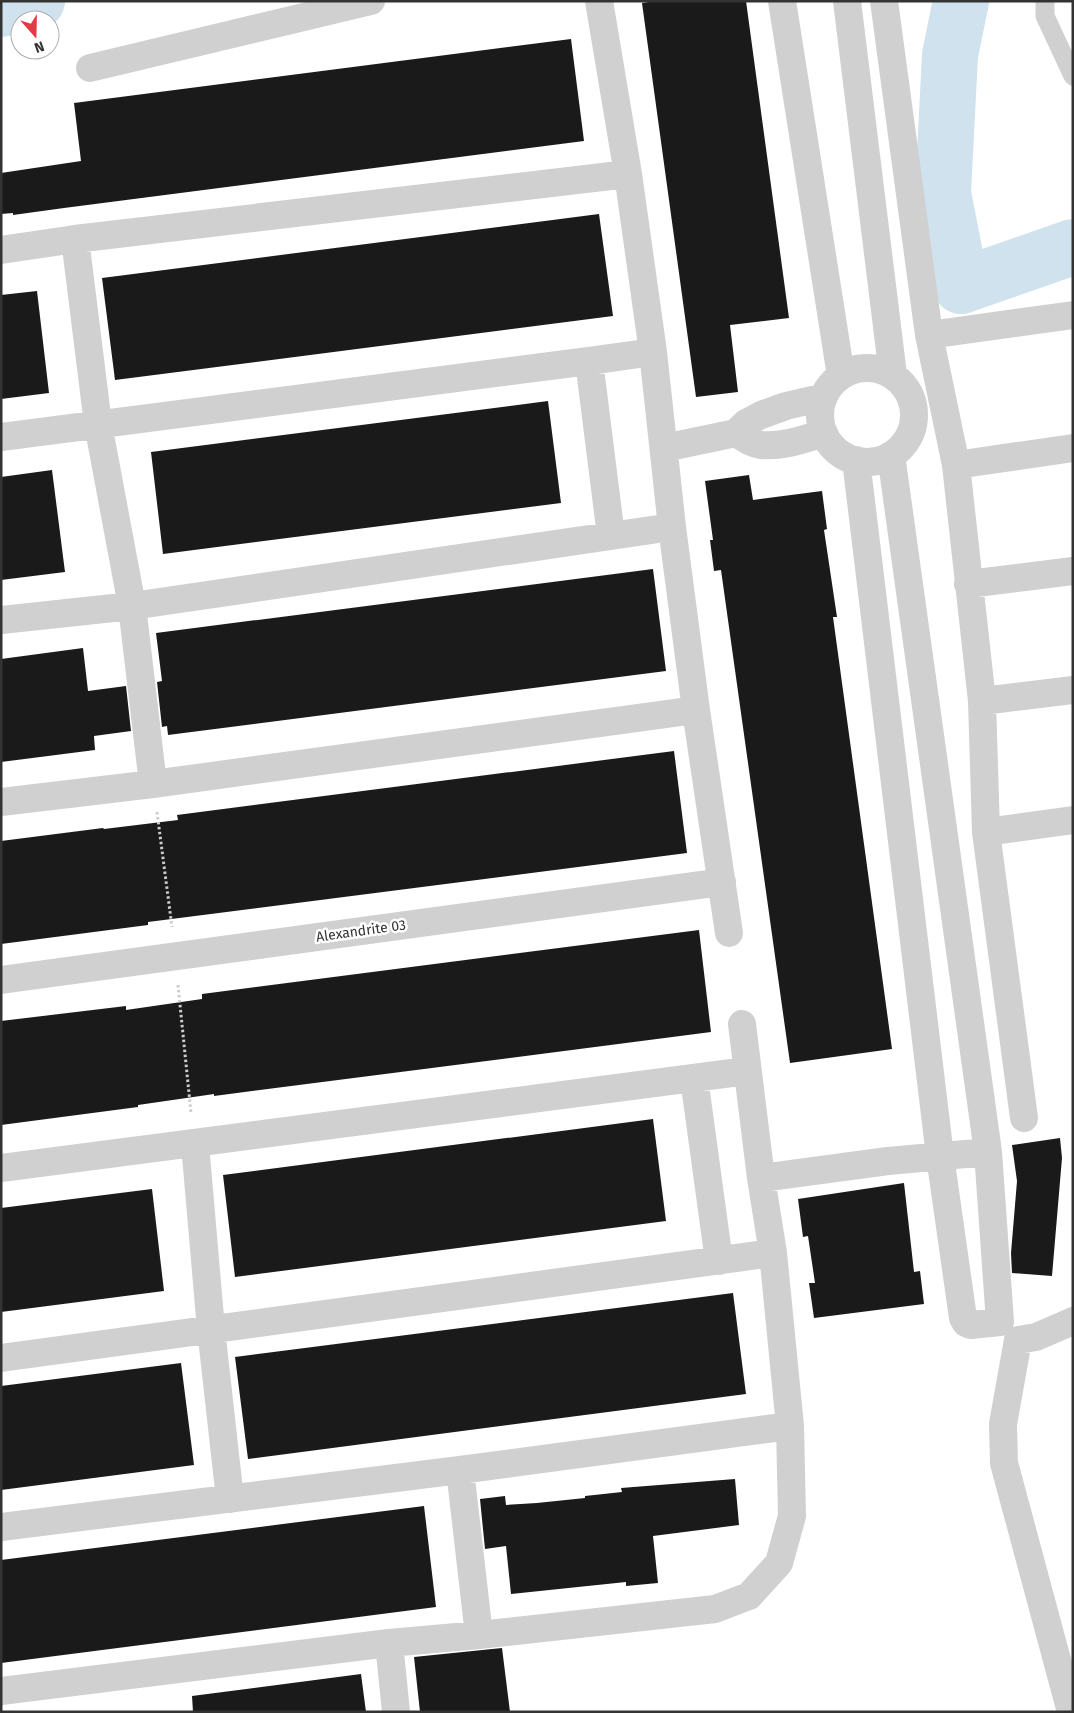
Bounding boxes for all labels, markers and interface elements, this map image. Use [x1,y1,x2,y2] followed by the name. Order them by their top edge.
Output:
[10,10,60,60] north arrow
[32,37,47,56] text: N
[315,916,407,946] street label: Alexandrite 03

